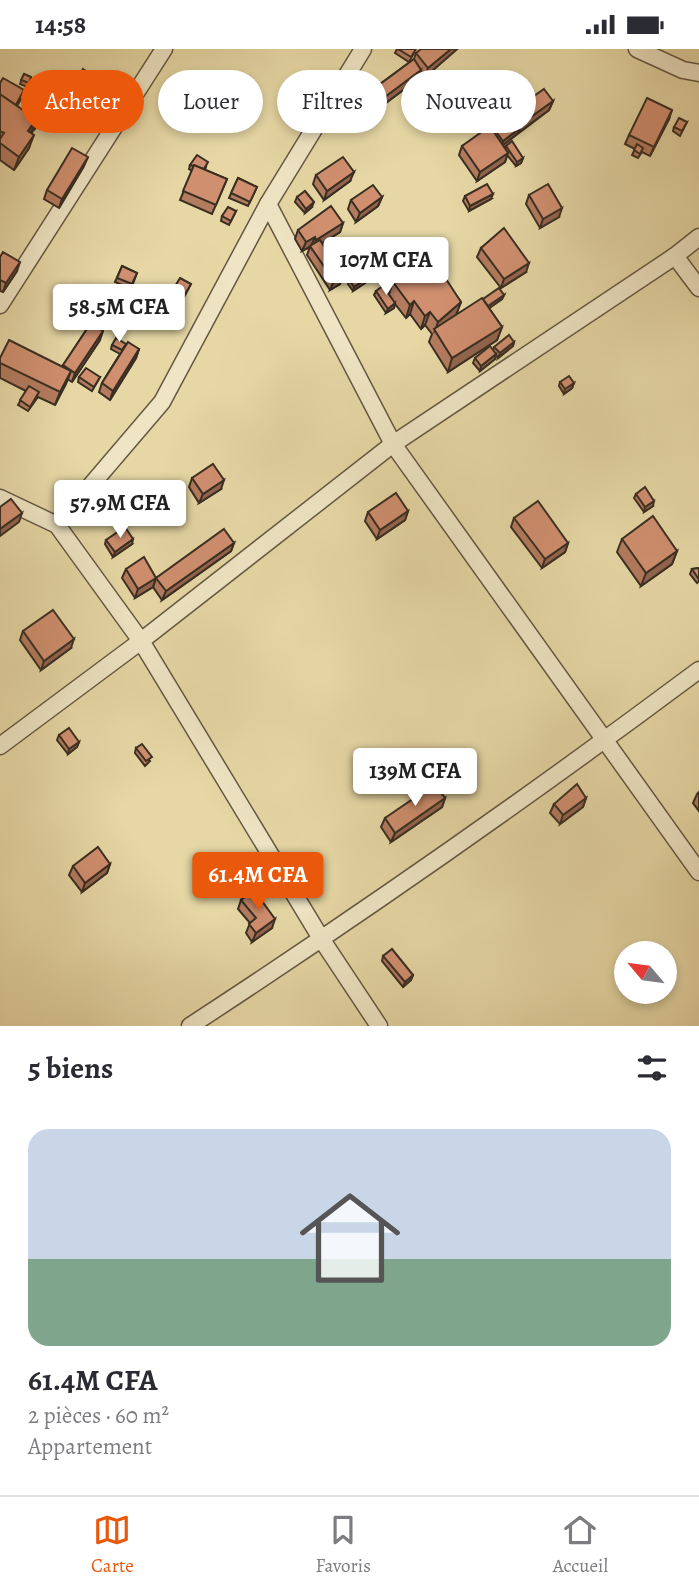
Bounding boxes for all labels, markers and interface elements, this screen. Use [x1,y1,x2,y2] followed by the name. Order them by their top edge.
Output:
[35,7,86,42] text: 14:58
[21,70,144,133] chip: Acheter
[158,70,263,133] chip: Louer
[277,70,387,133] chip: Filtres
[401,70,536,133] chip: Nouveau
[314,237,458,297] pin: 107M CFA
[340,244,432,275] text: 107M CFA
[39,285,199,344] pin: 58.5M CFA
[69,291,169,322] text: 58.5M CFA
[40,481,200,540] pin: 57.9M CFA
[70,487,170,518] text: 57.9M CFA
[343,749,487,808] pin: 139M CFA
[369,755,461,786] text: 139M CFA
[178,853,338,912] pin: 61.4M CFA
[208,859,308,890] text: 61.4M CFA
[614,941,677,1005] north arrow
[614,941,677,1004] map controls
[28,1048,113,1088] text: 5 biens
[633,1049,671,1087] icon: filters
[287,1175,413,1301] icon: home
[28,1360,158,1400] text: 61.4M CFA
[28,1400,169,1431] text: 2 pièces · 60 m²
[28,1431,152,1462] text: Appartement
[91,1511,134,1579] tab: Carte
[316,1511,371,1579] tab: Favoris
[553,1511,608,1579] tab: Accueil

